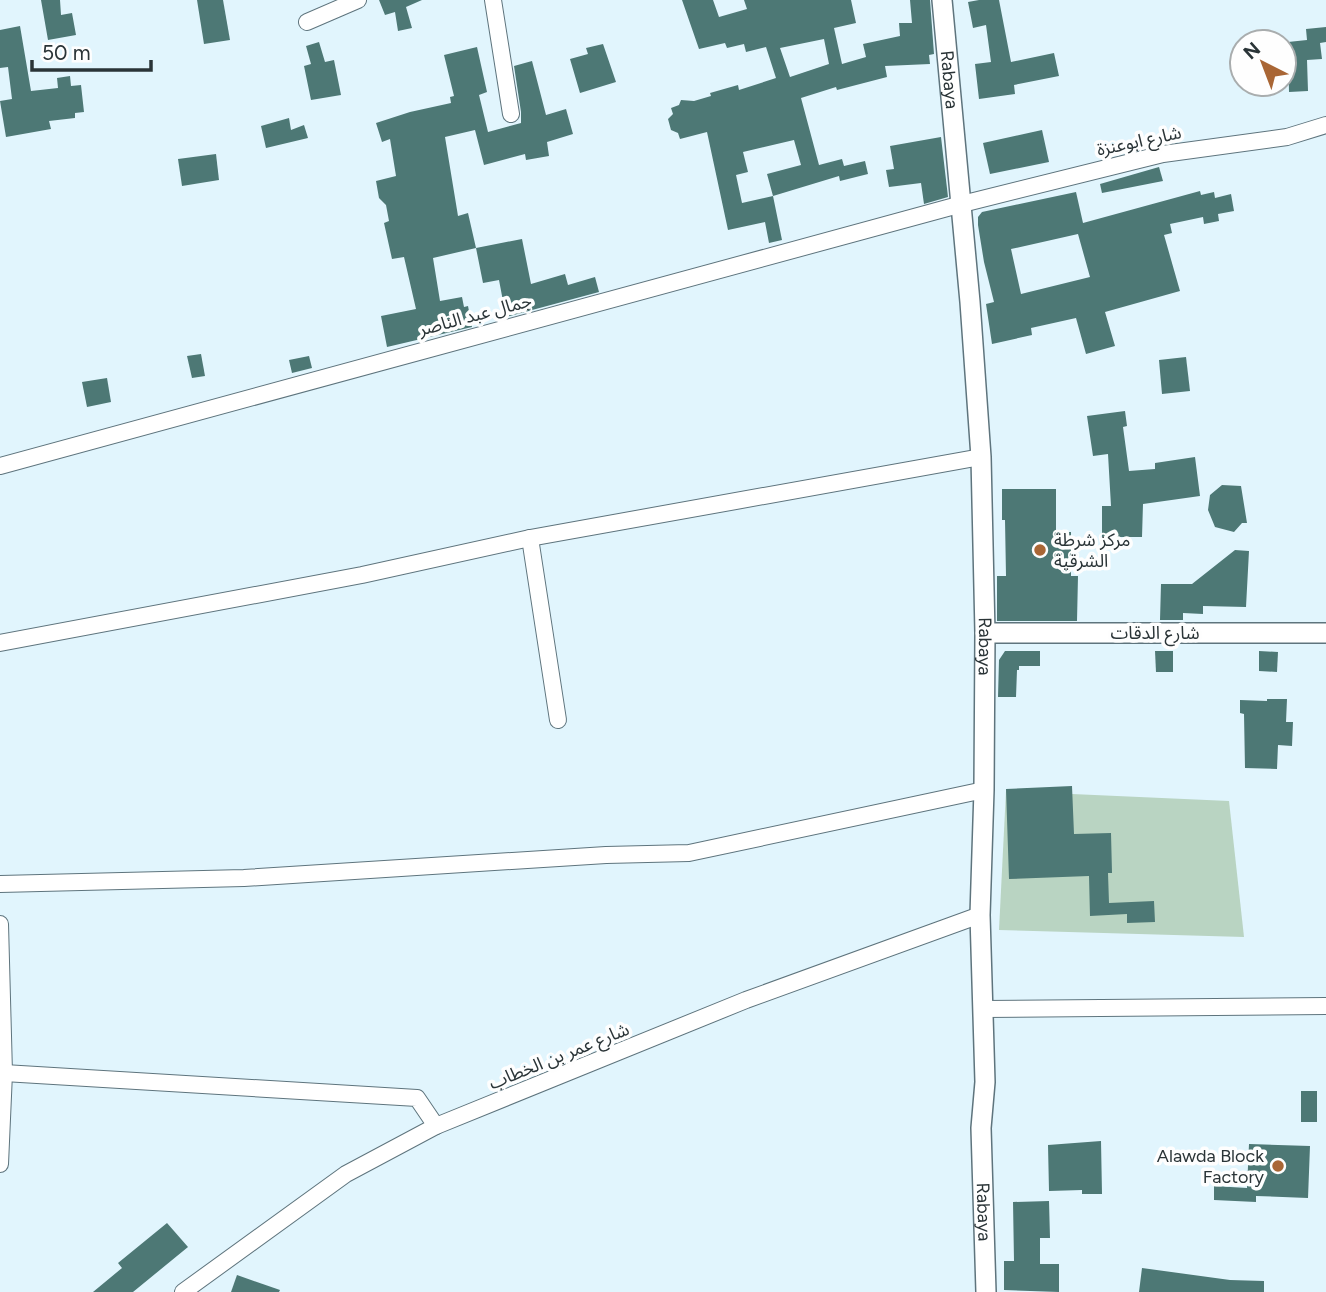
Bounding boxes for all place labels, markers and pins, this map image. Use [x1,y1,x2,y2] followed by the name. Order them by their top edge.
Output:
[1054,529,1130,572] place label: مركز شرطة الشرقية
[1032,542,1048,558] marker: مركز شرطة الشرقية
[1157,1145,1265,1188] place label: Alawda Block Factory
[1270,1158,1286,1174] marker: Alawda Block Factory

